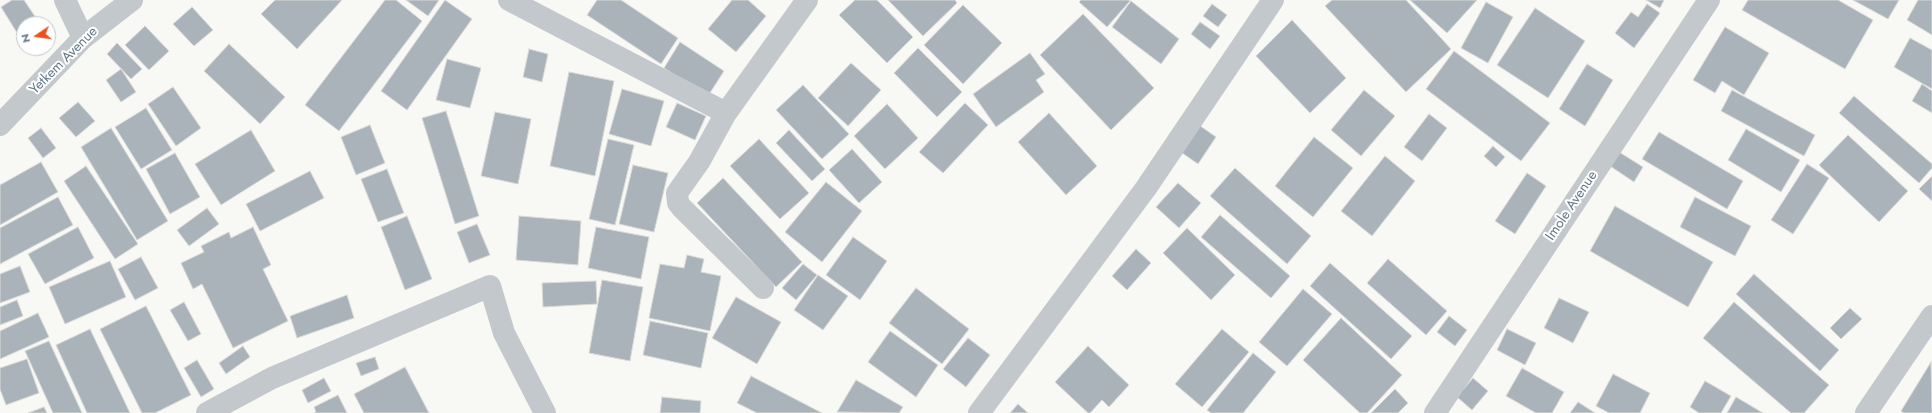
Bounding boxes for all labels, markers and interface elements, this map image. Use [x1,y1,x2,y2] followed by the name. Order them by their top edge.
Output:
[16,16,56,56] north arrow
[27,24,101,98] street label: Yetkem Avenue
[17,32,34,45] text: N
[1543,168,1601,244] street label: Imole Avenue

